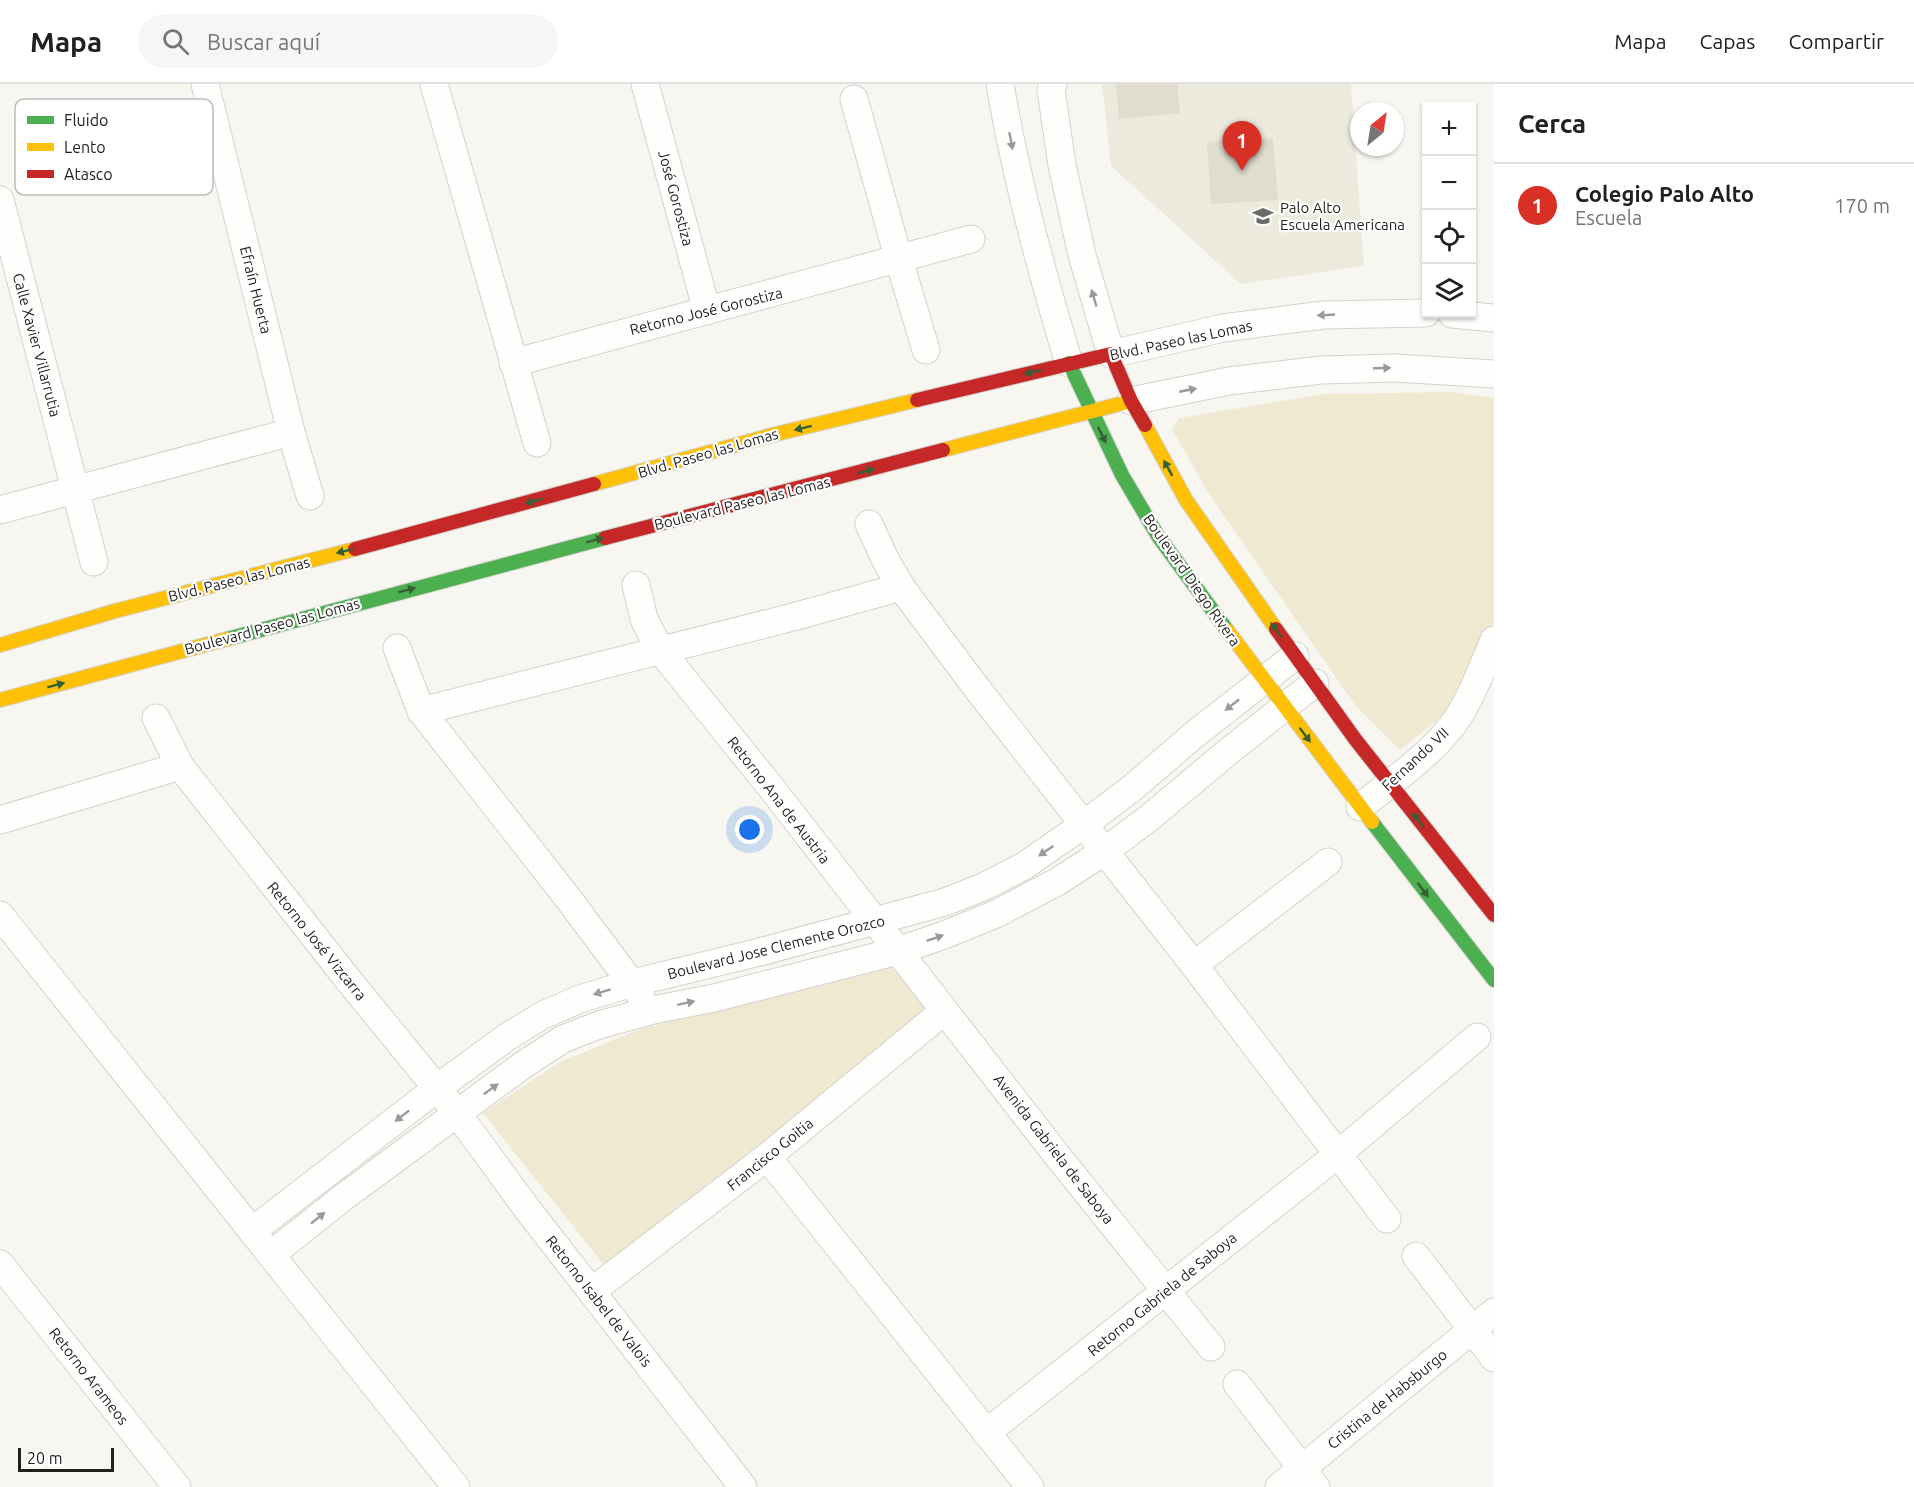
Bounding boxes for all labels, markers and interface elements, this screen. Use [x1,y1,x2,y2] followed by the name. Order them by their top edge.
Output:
[138,14,558,68] search box
[159,25,192,58] icon: search
[30,26,102,57] text: Mapa
[207,29,320,54] text: Buscar aquí
[1614,29,1666,53] text: Mapa
[1699,29,1755,53] text: Capas
[1788,29,1884,53] text: Compartir
[15,99,213,195] legend
[1350,102,1404,156] north arrow
[1422,102,1476,318] map controls
[1422,102,1476,156] button: +
[1518,109,1586,138] text: Cerca
[64,111,108,129] text: Fluido
[1222,122,1262,171] pin: 1
[1007,132,1016,151] one-way arrow
[64,138,106,156] text: Lento
[655,148,697,248] street label: José Gorostiza
[1422,156,1476,210] button: −
[64,165,113,183] text: Atasco
[1575,181,1754,206] text: Colegio Palo Alto
[1532,194,1543,217] text: 1
[1834,194,1890,217] text: 170 m
[1280,199,1405,233] place label: Palo Alto Escuela Americana
[1251,204,1275,228] school or university icon: Palo Alto Escuela Americana
[1575,206,1642,229] text: Escuela
[1422,210,1476,264] button: locate
[237,244,275,336] street label: Efraín Huerta
[1422,264,1476,318] button: layers
[10,271,64,419] street label: Calle Xavier Villarrutia
[628,284,784,338] street label: Retorno José Gorostiza
[1089,289,1098,307] one-way arrow
[1317,310,1336,320] one-way arrow
[1108,317,1254,363] street label: Blvd. Paseo las Lomas
[1372,363,1391,373] one-way arrow
[1024,367,1042,377] one-way arrow
[1179,384,1198,394] one-way arrow
[793,423,812,433] one-way arrow
[636,425,780,481] street label: Blvd. Paseo las Lomas
[1098,426,1107,443] one-way arrow
[1163,459,1173,476] one-way arrow
[857,466,875,475] one-way arrow
[652,473,832,533] street label: Boulevard Paseo las Lomas
[524,497,542,506] one-way arrow
[1140,511,1244,649] street label: Boulevard Diego Rivera
[586,535,604,544] one-way arrow
[336,547,354,557] one-way arrow
[166,553,312,605] street label: Blvd. Paseo las Lomas
[398,584,416,594] one-way arrow
[183,594,361,658] street label: Boulevard Paseo las Lomas
[1271,622,1282,638] one-way arrow
[48,680,66,689] one-way arrow
[1224,698,1240,711] one-way arrow
[1378,724,1452,794] street label: Fernando VII
[1299,727,1311,742] one-way arrow
[724,733,834,867] street label: Retorno Ana de Austria
[1413,812,1425,827] one-way arrow
[735,815,764,844] your location
[1038,845,1054,856] one-way arrow
[264,878,370,1004] street label: Retorno José Vizcarra
[1417,882,1429,898] one-way arrow
[665,912,887,982] street label: Boulevard Jose Clemente Orozco
[926,933,944,942] one-way arrow
[593,988,611,997] one-way arrow
[676,998,695,1008] one-way arrow
[990,1071,1118,1227] street label: Avenida Gabriela de Saboya
[482,1083,498,1095] one-way arrow
[394,1109,410,1122] one-way arrow
[724,1114,816,1194] street label: Francisco Goitia
[310,1212,325,1225] one-way arrow
[1084,1229,1240,1359] street label: Retorno Gabriela de Saboya
[543,1232,655,1370] street label: Retorno Isabel de Valois
[46,1324,132,1428] street label: Retorno Arameos
[1324,1346,1450,1452] street label: Cristina de Habsburgo
[18,1445,114,1472] scale bar
[27,1449,63,1467] text: 20 m

